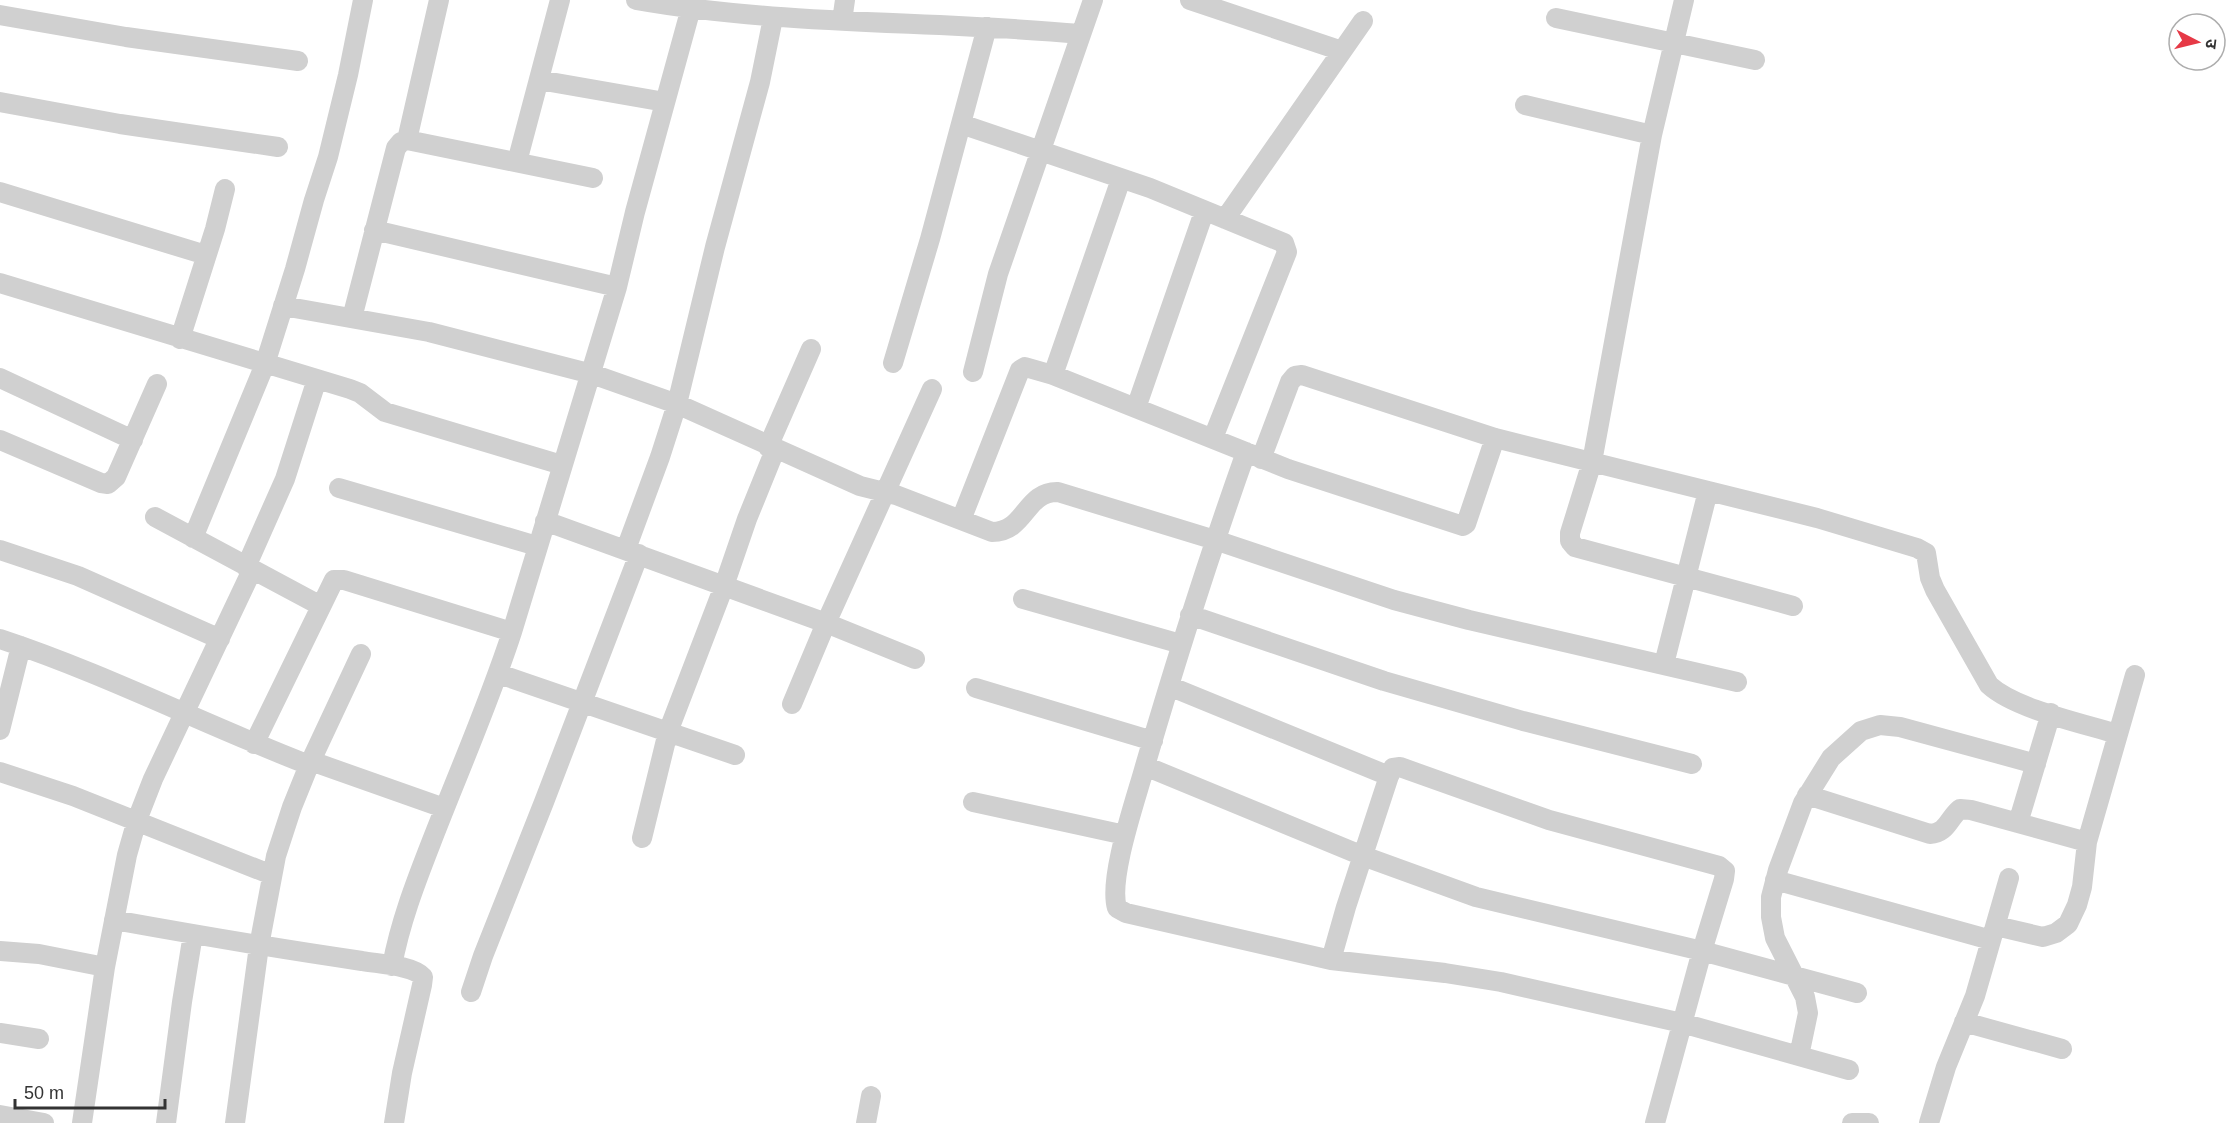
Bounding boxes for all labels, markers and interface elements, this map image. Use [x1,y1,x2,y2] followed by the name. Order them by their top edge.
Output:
[2167,12,2227,72] north arrow
[2202,38,2220,50] text: उ
[15,1072,165,1110] scale bar
[24,1083,64,1103] text: 50 m

